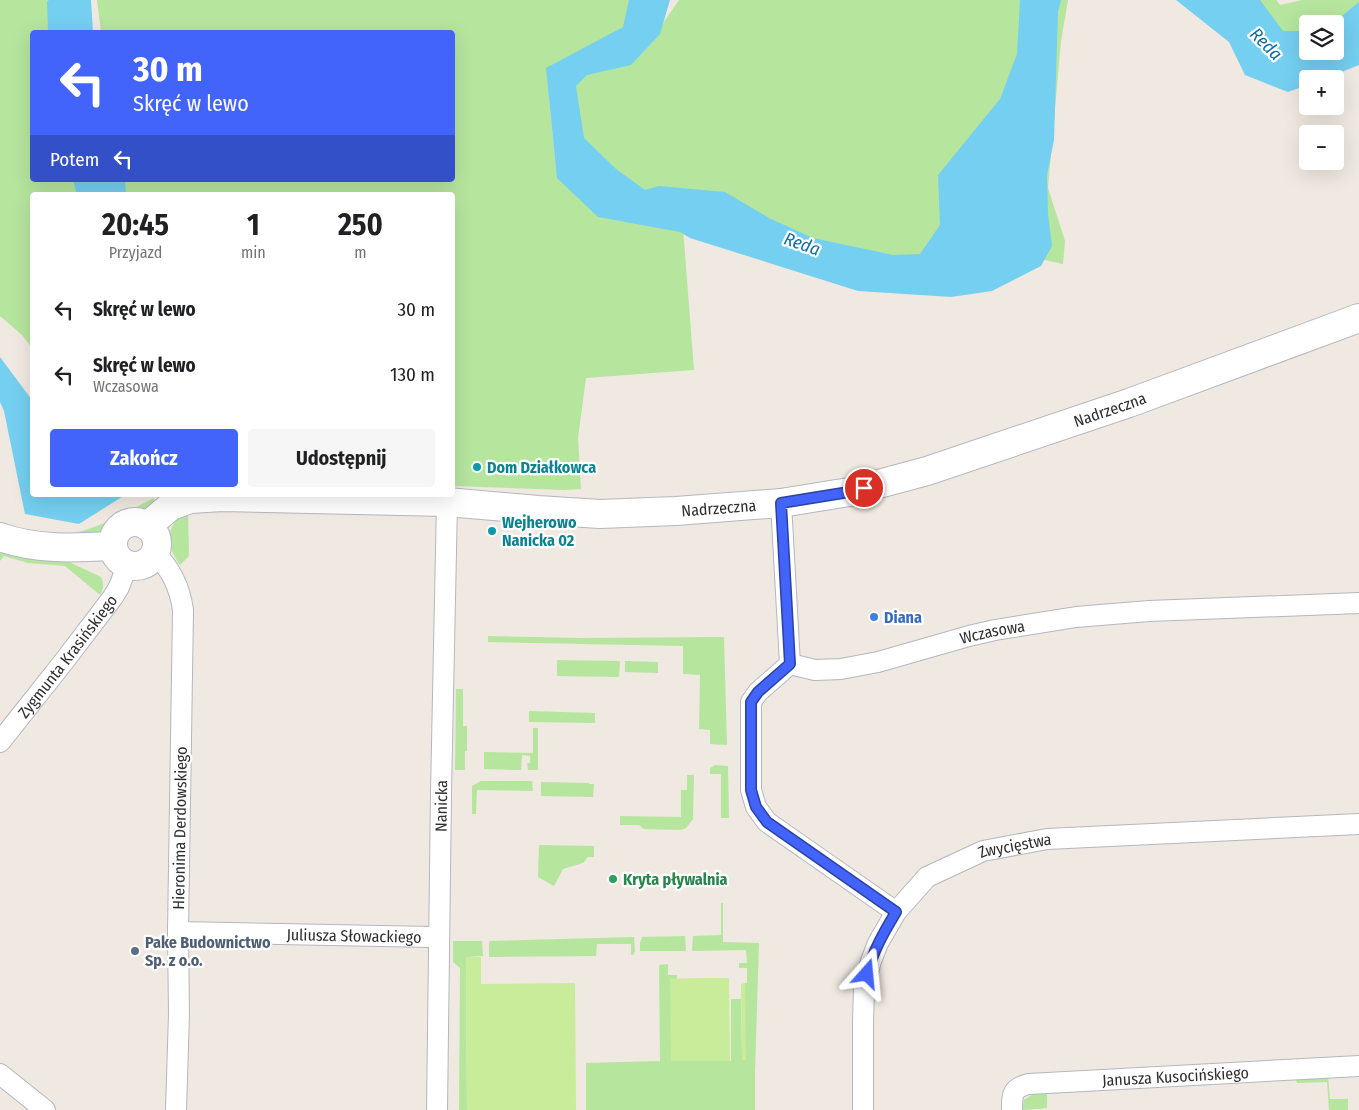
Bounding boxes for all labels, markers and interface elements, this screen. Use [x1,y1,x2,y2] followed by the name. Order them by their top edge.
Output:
[1299,15,1344,170] map controls
[1299,15,1344,60] button: layers
[1245,23,1287,65] water label: Reda
[133,48,203,90] text: 30 m
[50,50,115,115] icon: left
[1299,70,1344,115] button: +
[133,90,249,117] text: Skręć w lewo
[1299,125,1344,170] button: −
[109,145,137,173] icon: left
[50,148,99,171] text: Potem
[102,207,169,243] text: 20:45
[247,207,260,243] text: 1
[338,207,383,243] text: 250
[781,228,823,260] water label: Reda
[109,243,162,262] text: Przyjazd
[241,243,266,262] text: min
[354,243,367,262] text: m
[50,296,78,324] icon: left
[93,298,196,321] text: Skręć w lewo
[397,298,435,321] text: 30 m
[93,354,196,377] text: Skręć w lewo
[50,361,78,389] icon: left
[390,363,435,386] text: 130 m
[93,377,159,396] text: Wczasowa
[1071,388,1149,430] street label: Nadrzeczna
[50,429,238,487] button: Zakończ
[248,429,435,487] button: Udostępnij
[487,458,596,477] place label: Dom Działkowca
[471,461,483,473] marker: Dom Działkowca
[843,467,885,509] pin
[850,474,878,502] icon: arrive
[681,495,757,520] street label: Nadrzeczna
[502,513,577,550] place label: Wejherowo Nanicka 02
[486,525,498,537] marker: Wejherowo Nanicka 02
[14,591,121,721] street label: Zygmunta Krasińskiego
[884,608,922,627] place label: Diana
[868,611,880,623] marker: Diana
[957,616,1026,648] street label: Wczasowa
[169,746,191,910] street label: Hieronima Derdowskiego
[431,780,451,832] street label: Nanicka
[975,829,1052,862] street label: Zwycięstwa
[623,870,728,889] place label: Kryta pływalnia
[607,873,619,885] marker: Kryta pływalnia
[286,925,422,946] street label: Juliusza Słowackiego
[145,933,271,970] place label: Pake Budownictwo Sp. z o.o.
[129,945,141,957] marker: Pake Budownictwo Sp. z o.o.
[840,947,892,999] position arrow
[1102,1063,1249,1090] street label: Janusza Kusocińskiego

